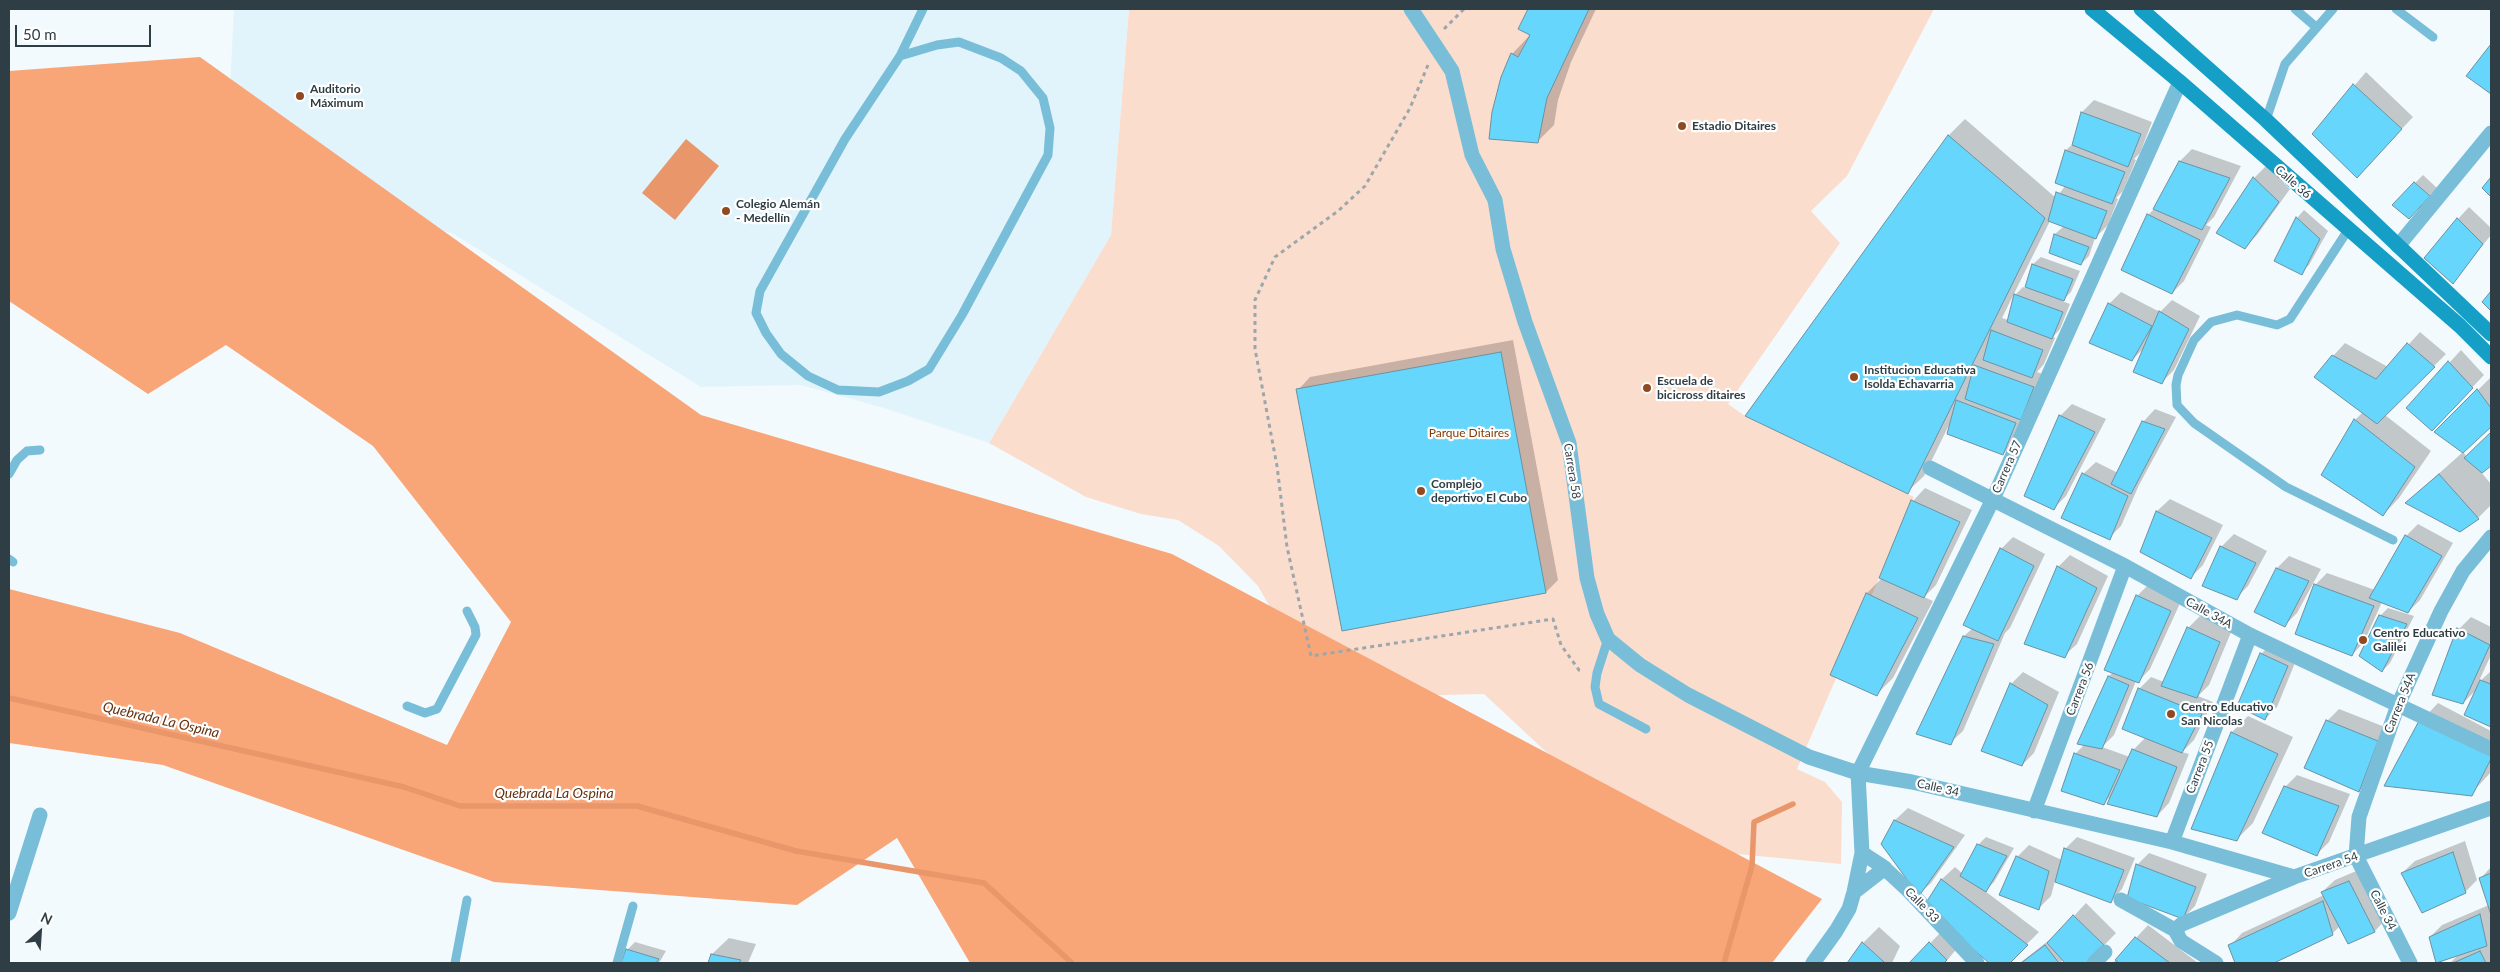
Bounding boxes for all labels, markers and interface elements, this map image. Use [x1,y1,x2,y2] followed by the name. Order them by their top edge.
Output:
[18,15,154,47] scale bar
[23,25,57,43] text: 50 m
[310,82,363,110] place label: Auditorio Máximum
[294,90,306,102] marker: Auditorio Máximum
[1692,119,1776,133] place label: Estadio Ditaires
[1676,120,1688,132] marker: Estadio Ditaires
[2272,162,2314,202] street label: Calle 36
[736,197,820,225] place label: Colegio Alemán - Medellín
[720,205,732,217] marker: Colegio Alemán - Medellín
[1864,363,1976,391] place label: Institucion Educativa Isolda Echavarria
[1848,371,1860,383] marker: Institucion Educativa Isolda Echavarria
[1657,374,1746,402] place label: Escuela de bicicross ditaires
[1641,382,1653,394] marker: Escuela de bicicross ditaires
[1429,426,1509,440] park label: Parque Ditaires
[1989,438,2025,496] street label: Carrera 57
[1561,442,1583,500] street label: Carrera 58
[1431,477,1527,505] place label: Complejo deportivo El Cubo
[1415,485,1427,497] marker: Complejo deportivo El Cubo
[2183,594,2235,632] street label: Calle 34A
[2373,626,2465,654] place label: Centro Educativo Galilei
[2357,634,2369,646] marker: Centro Educativo Galilei
[2063,660,2097,718] street label: Carrera 56
[2381,671,2419,735] street label: Carrera 54A
[101,698,221,742] water label: Quebrada La Ospina
[2181,700,2273,728] place label: Centro Educativo San Nicolas
[2165,708,2177,720] marker: Centro Educativo San Nicolas
[2183,738,2217,796] street label: Carrera 55
[1915,776,1961,800] street label: Calle 34
[494,785,614,801] water label: Quebrada La Ospina
[2302,849,2360,881] street label: Carrera 54
[1902,885,1942,925] street label: Calle 33
[2367,888,2399,932] street label: Calle 34
[15,907,65,957] north arrow
[38,908,55,928] text: N

